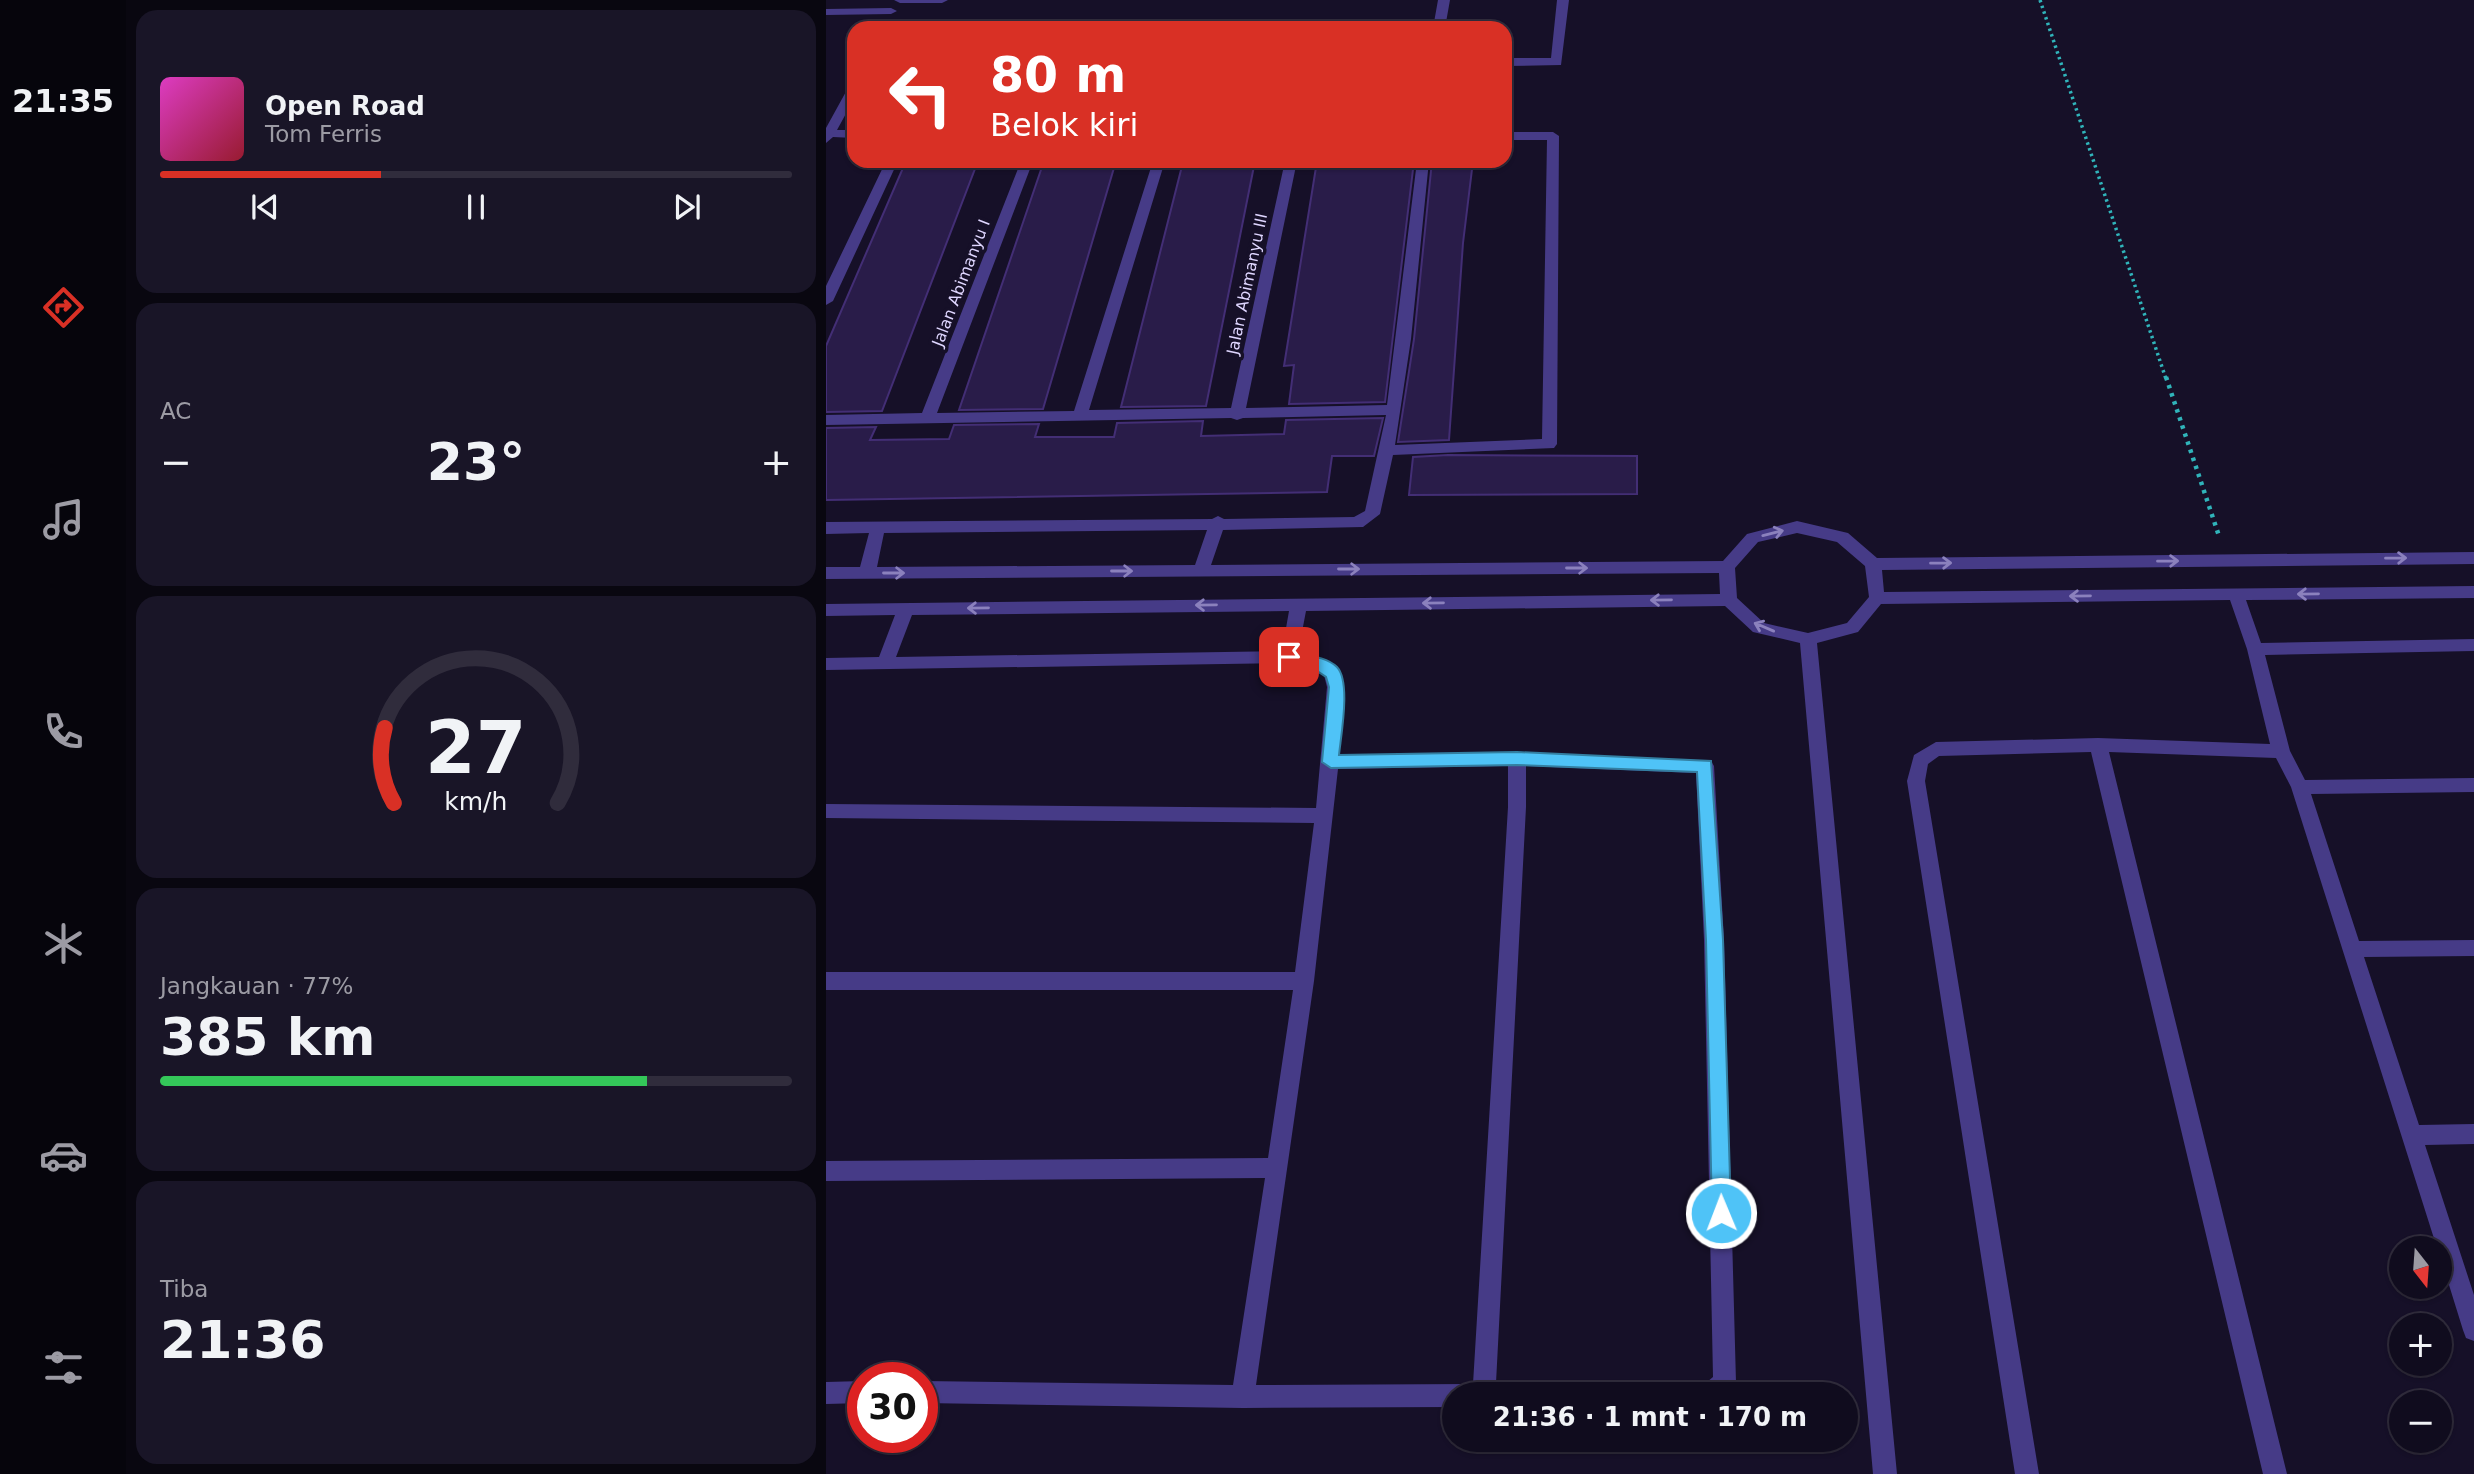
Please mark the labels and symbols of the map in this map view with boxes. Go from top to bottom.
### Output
street label: Jalan Abimanyu III [1223,212,1271,357]
street label: Jalan Abimanyu I [928,217,994,350]
one-way arrow [1761,526,1784,539]
one-way arrow [2384,552,2407,565]
one-way arrow [2157,554,2180,568]
one-way arrow [1929,556,1952,570]
one-way arrow [1565,561,1588,575]
one-way arrow [1337,563,1360,576]
one-way arrow [1110,564,1133,578]
one-way arrow [882,566,905,580]
one-way arrow [2297,587,2320,600]
one-way arrow [2069,589,2092,603]
one-way arrow [1649,594,1672,607]
one-way arrow [1422,596,1445,610]
one-way arrow [1194,598,1217,612]
one-way arrow [967,601,990,615]
one-way arrow [1754,620,1775,633]
pin [1259,627,1319,687]
position arrow [1684,1176,1758,1250]
north arrow [2389,1236,2452,1298]
speed limit sign: 30 [847,1362,938,1453]

